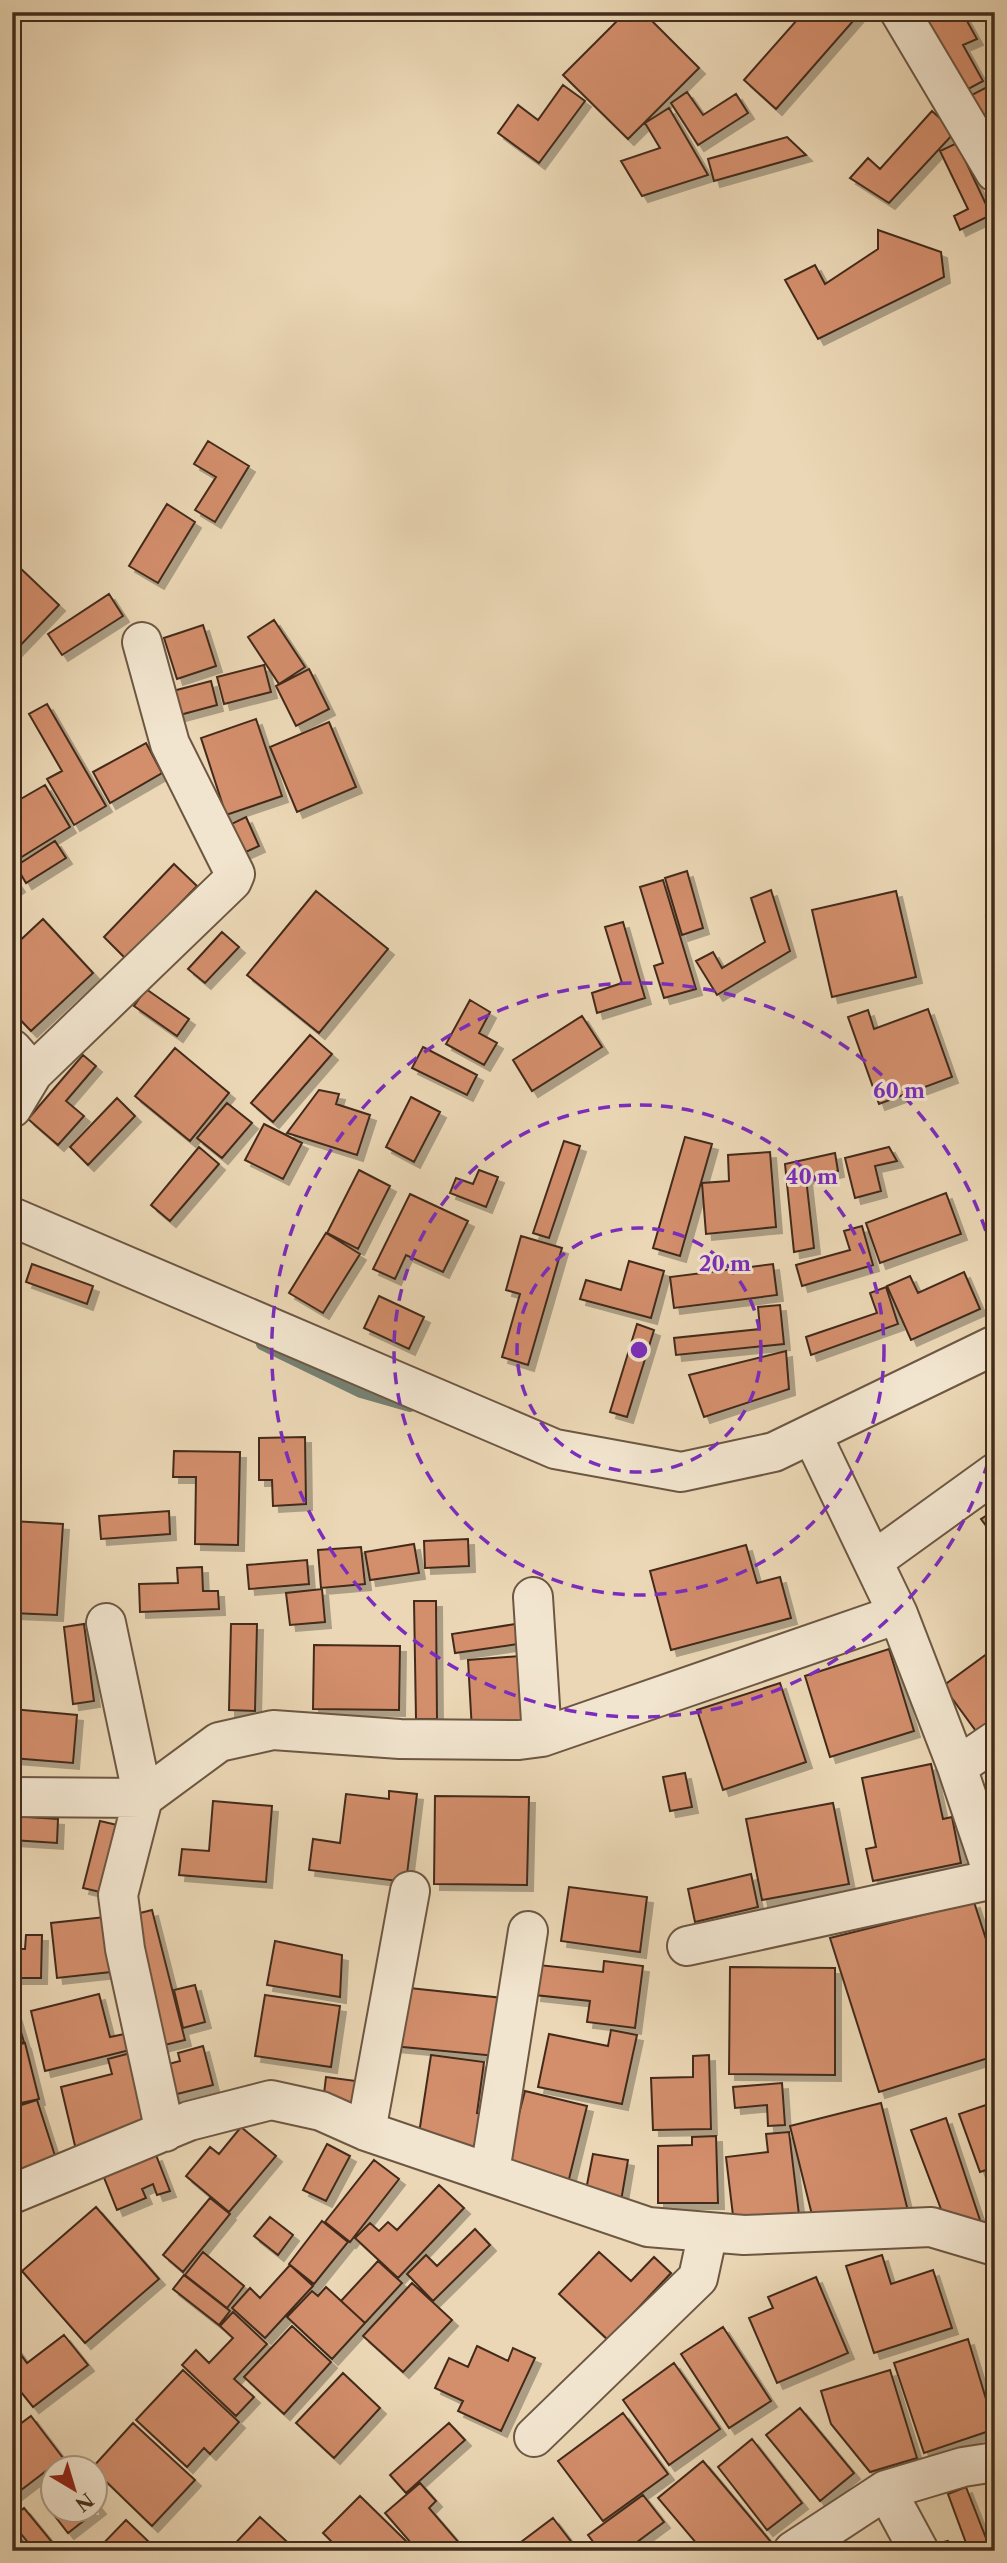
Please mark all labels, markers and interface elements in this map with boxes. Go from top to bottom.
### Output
text: 60 m [873,1078,925,1103]
text: 40 m [786,1164,838,1189]
text: 20 m [699,1251,751,1276]
centre of rings [627,1338,651,1362]
north arrow [38,2454,108,2524]
text: N [71,2488,98,2516]

